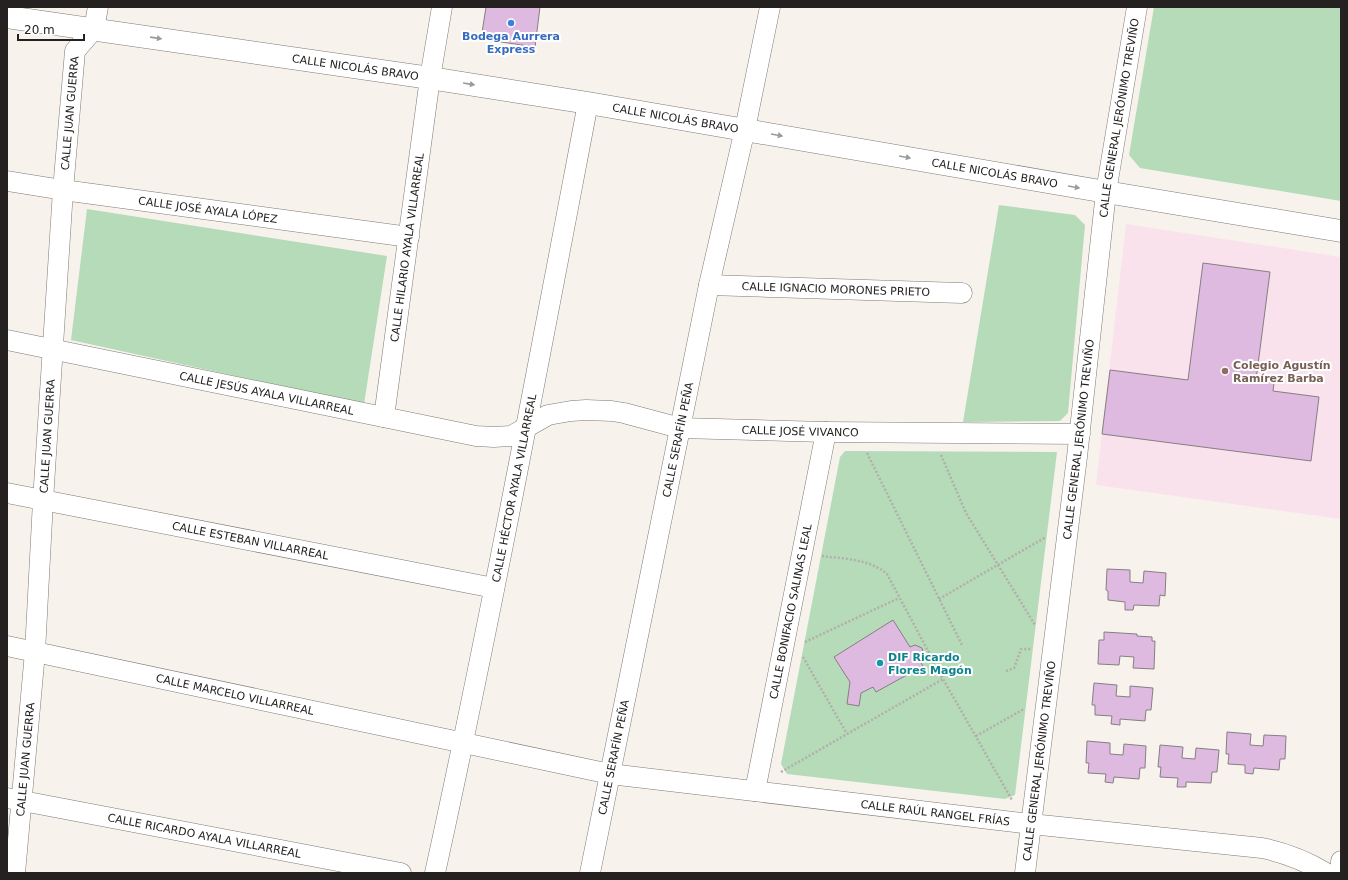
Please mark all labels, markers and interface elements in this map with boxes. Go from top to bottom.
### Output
scale bar [18,16,84,42]
street label: CALLE GENERAL JERÓNIMO TREVIÑO [1097,17,1142,218]
marker: Bodega Aurrera Express [506,18,516,28]
text: 20 m [24,23,55,37]
place label: Bodega Aurrera Express [462,30,560,56]
one-way arrow [150,35,163,41]
street label: CALLE NICOLÁS BRAVO [291,52,420,83]
street label: CALLE JUAN GUERRA [58,55,81,171]
one-way arrow [463,81,475,87]
street label: CALLE NICOLÁS BRAVO [611,101,740,135]
one-way arrow [771,132,783,138]
street label: CALLE HILARIO AYALA VILLARREAL [388,151,426,343]
one-way arrow [899,154,911,160]
street label: CALLE NICOLÁS BRAVO [931,156,1059,190]
one-way arrow [1068,184,1080,190]
street label: CALLE JOSÉ AYALA LÓPEZ [138,194,279,226]
street label: CALLE IGNACIO MORONES PRIETO [742,280,931,298]
street label: CALLE GENERAL JERÓNIMO TREVIÑO [1060,338,1096,540]
place label: Colegio Agustín Ramírez Barba [1233,359,1331,385]
marker: Colegio Agustín Ramírez Barba [1220,366,1230,376]
street label: CALLE JESÚS AYALA VILLARREAL [178,369,356,418]
street label: CALLE JUAN GUERRA [37,378,57,494]
street label: CALLE SERAFÍN PEÑA [660,381,696,499]
street label: CALLE HÉCTOR AYALA VILLARREAL [489,392,539,583]
street label: CALLE JOSÉ VIVANCO [741,423,859,439]
street label: CALLE ESTEBAN VILLARREAL [171,519,331,562]
street label: CALLE BONIFACIO SALINAS LEAL [767,522,814,700]
place label: DIF Ricardo Flores Magón [888,651,972,677]
marker: DIF Ricardo Flores Magón [875,658,885,668]
street label: CALLE GENERAL JERÓNIMO TREVIÑO [1020,660,1058,862]
street label: CALLE MARCELO VILLARREAL [155,671,316,718]
street label: CALLE SERAFÍN PEÑA [595,698,632,816]
street label: CALLE JUAN GUERRA [14,701,37,817]
street label: CALLE RAÚL RANGEL FRÍAS [860,797,1011,828]
street label: CALLE RICARDO AYALA VILLARREAL [107,811,303,861]

